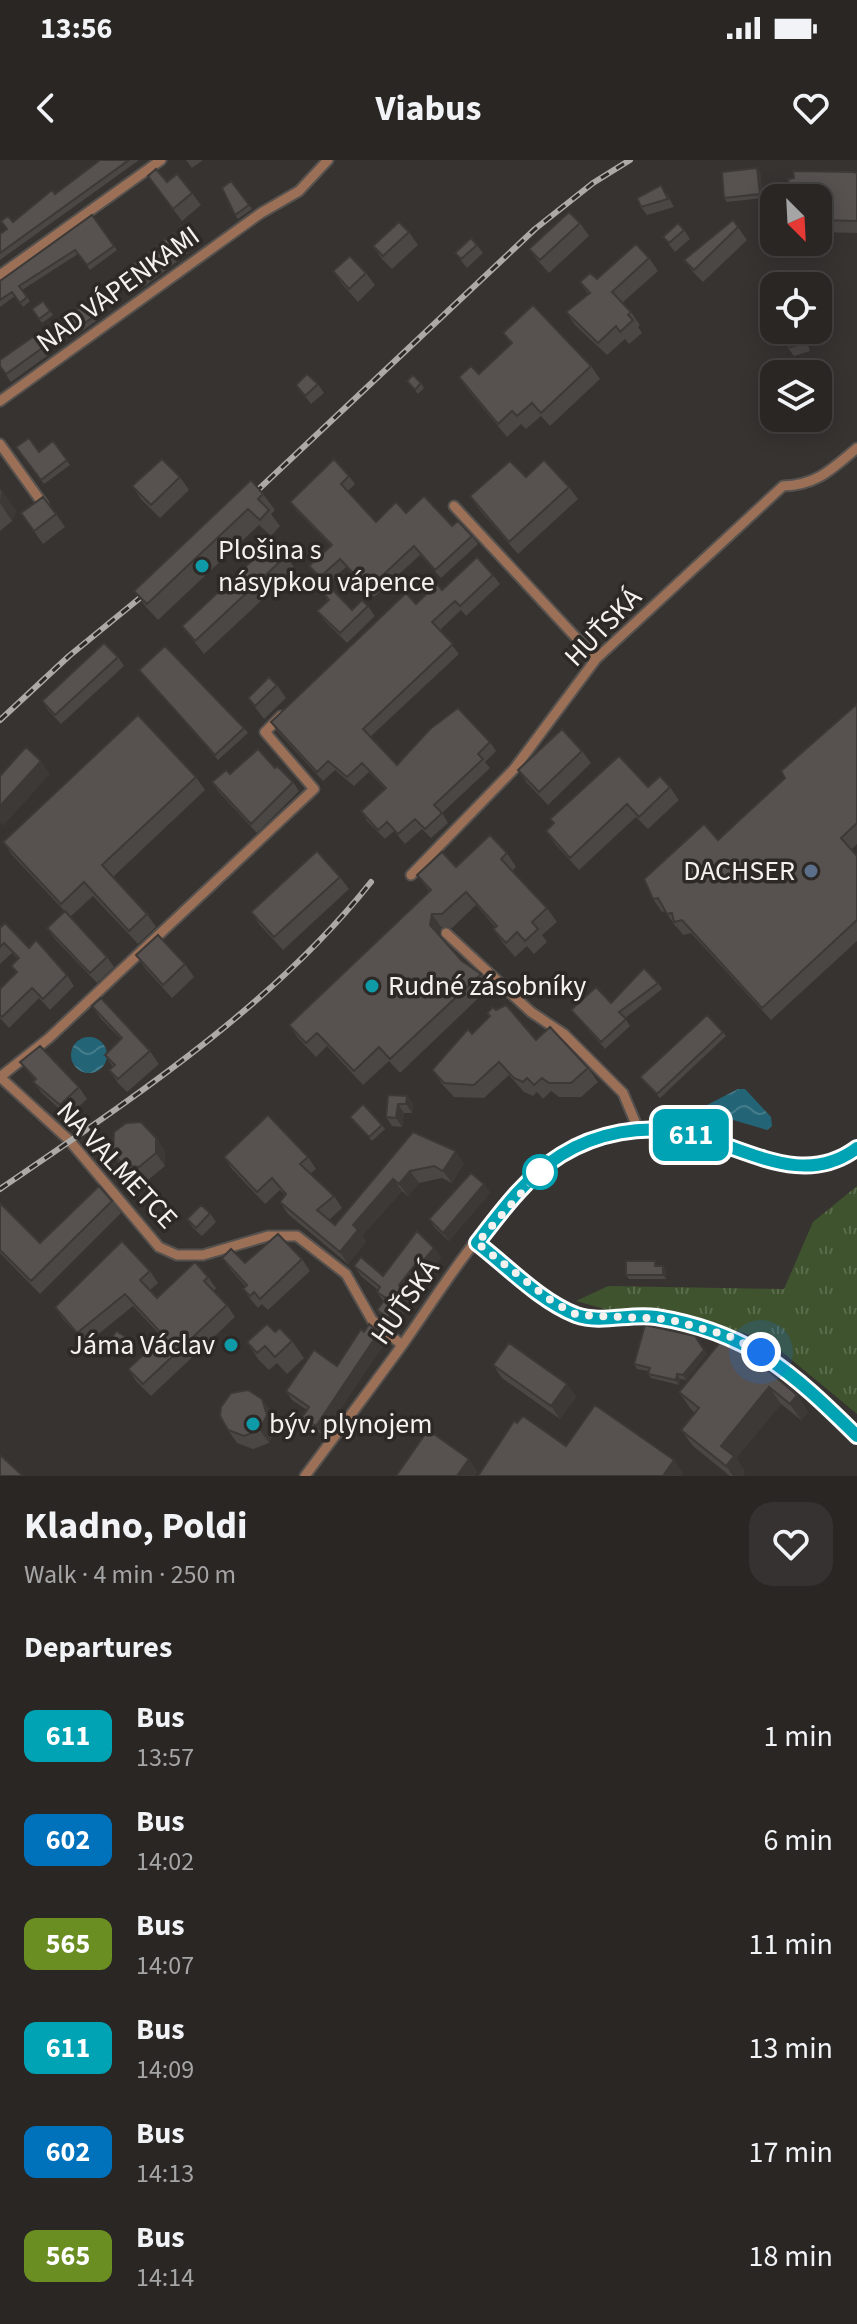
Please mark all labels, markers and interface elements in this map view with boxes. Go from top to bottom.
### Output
text: 13:56 [40,7,112,50]
text: Viabus [376,83,481,134]
icon: back [24,86,68,130]
icon: heart [789,86,833,130]
north arrow [760,184,832,256]
map controls [760,184,832,432]
street label: NAD VÁPENKAMI [28,216,208,362]
button: locate [760,272,832,344]
button: layers [760,360,832,432]
place label: Plošina s násypkou vápence [218,530,435,602]
marker: Plošina s násypkou vápence [193,557,211,575]
street label: HUŤSKÁ [555,578,651,676]
place label: DACHSER [683,851,795,891]
marker: DACHSER [802,862,820,880]
place label: Rudné zásobníky [388,966,586,1006]
marker: Rudné zásobníky [363,977,381,995]
street label: NA VALMETCE [47,1092,187,1238]
line badge: 611 [645,1109,737,1161]
text: 611 [669,1115,713,1155]
unlabelled marker [523,1155,557,1189]
street label: HUŤSKÁ [361,1250,449,1353]
place label: Jáma Václav [70,1325,215,1365]
your location [741,1332,781,1372]
marker: Jáma Václav [222,1336,240,1354]
place label: býv. plynojem [269,1404,432,1444]
marker: býv. plynojem [244,1415,262,1433]
text: Kladno, Poldi [24,1499,248,1553]
button: heart [749,1502,833,1586]
text: Walk · 4 min · 250 m [24,1556,236,1593]
text: Departures [24,1626,172,1669]
text: Bus [136,1696,184,1739]
text: 1 min [763,1715,833,1758]
text: 611 [46,1716,90,1756]
text: 13:57 [136,1739,194,1776]
text: Bus [136,1800,184,1843]
text: 6 min [763,1819,833,1862]
text: 602 [46,1820,90,1860]
text: 14:02 [136,1843,194,1880]
text: Bus [136,1904,184,1947]
text: 11 min [749,1923,833,1966]
text: 565 [46,1924,90,1964]
text: 14:07 [136,1947,194,1984]
text: Bus [136,2008,184,2051]
text: 13 min [749,2027,833,2070]
text: 611 [46,2028,90,2068]
text: 14:09 [136,2051,194,2088]
text: Bus [136,2112,184,2155]
text: 17 min [749,2131,833,2174]
text: 602 [46,2132,90,2172]
text: 14:13 [136,2155,194,2192]
text: Bus [136,2216,184,2259]
text: 18 min [749,2235,833,2278]
text: 565 [46,2236,90,2276]
text: 14:14 [136,2259,194,2296]

